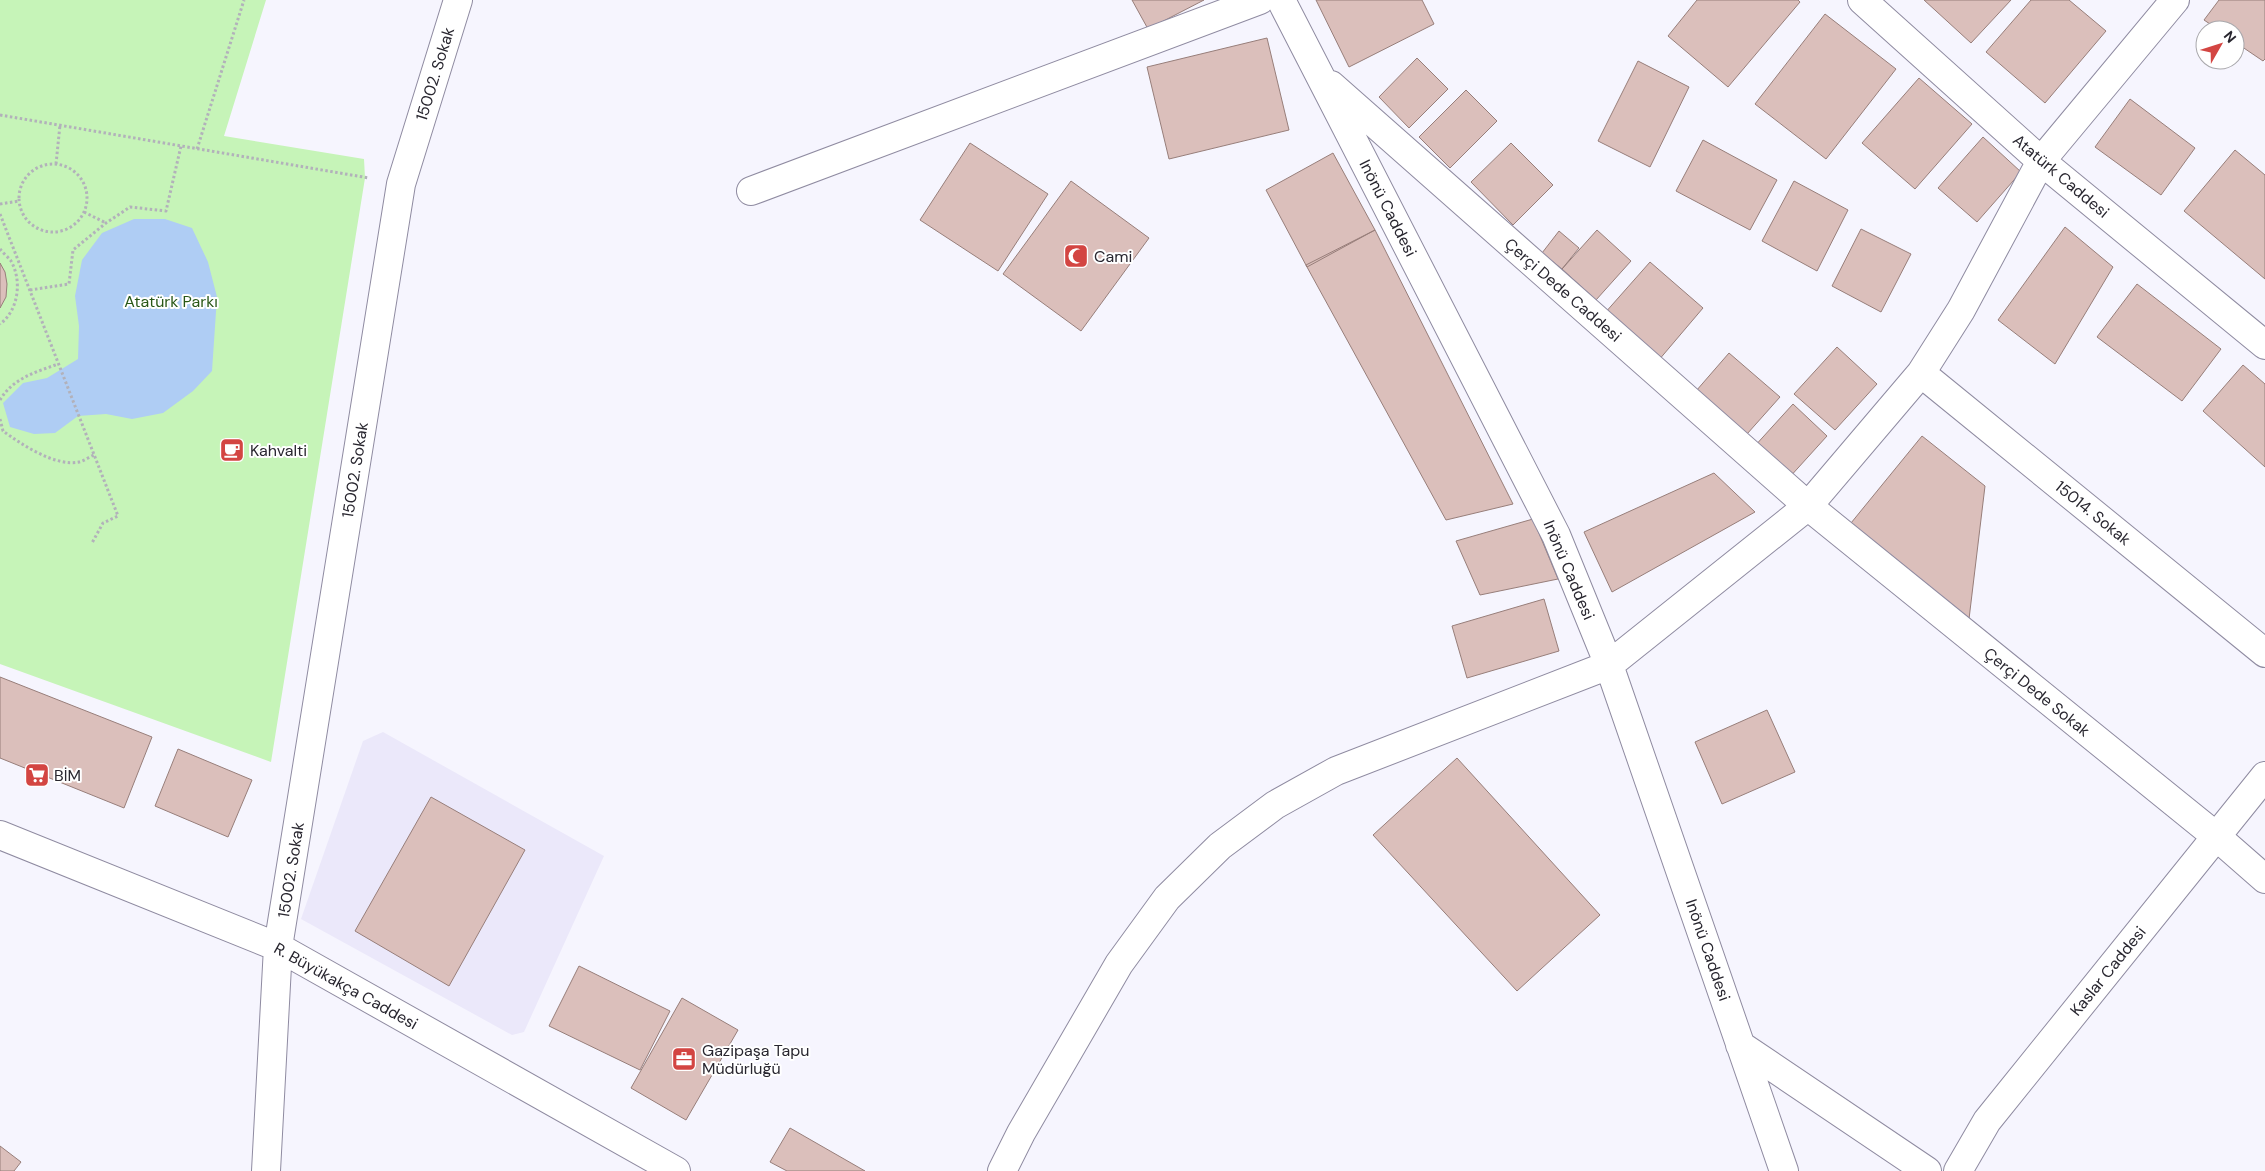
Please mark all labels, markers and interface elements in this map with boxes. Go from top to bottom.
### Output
north arrow [2195,20,2245,70]
street label: 15002. Sokak [411,25,459,123]
text: N [2220,27,2240,46]
street label: Atatürk Caddesi [2008,130,2114,222]
street label: Inönü Caddesi [1355,156,1421,260]
street label: Çerçi Dede Caddesi [1500,233,1626,347]
mosque icon: Cami [1063,243,1089,269]
place label: Cami [1094,246,1132,267]
park label: Atatürk Parkı [124,291,218,312]
street label: 15002. Sokak [337,421,373,519]
cafe icon: Kahvalti [219,437,245,463]
place label: Kahvalti [250,440,307,461]
street label: 15014. Sokak [2051,476,2135,550]
street label: Inönü Caddesi [1539,517,1599,623]
street label: Çerçi Dede Sokak [1980,643,2094,741]
supermarket icon: BİM [24,762,50,788]
place label: BİM [54,765,81,786]
street label: 15002. Sokak [273,821,309,919]
street label: Inönü Caddesi [1681,896,1735,1004]
street label: Kaslar Caddesi [2065,922,2151,1020]
street label: R. Büyükakça Caddesi [270,938,422,1034]
place label: Gazipaşa Tapu Müdürluğü [702,1040,809,1079]
office icon: Gazipaşa Tapu Müdürluğü [671,1046,697,1072]

